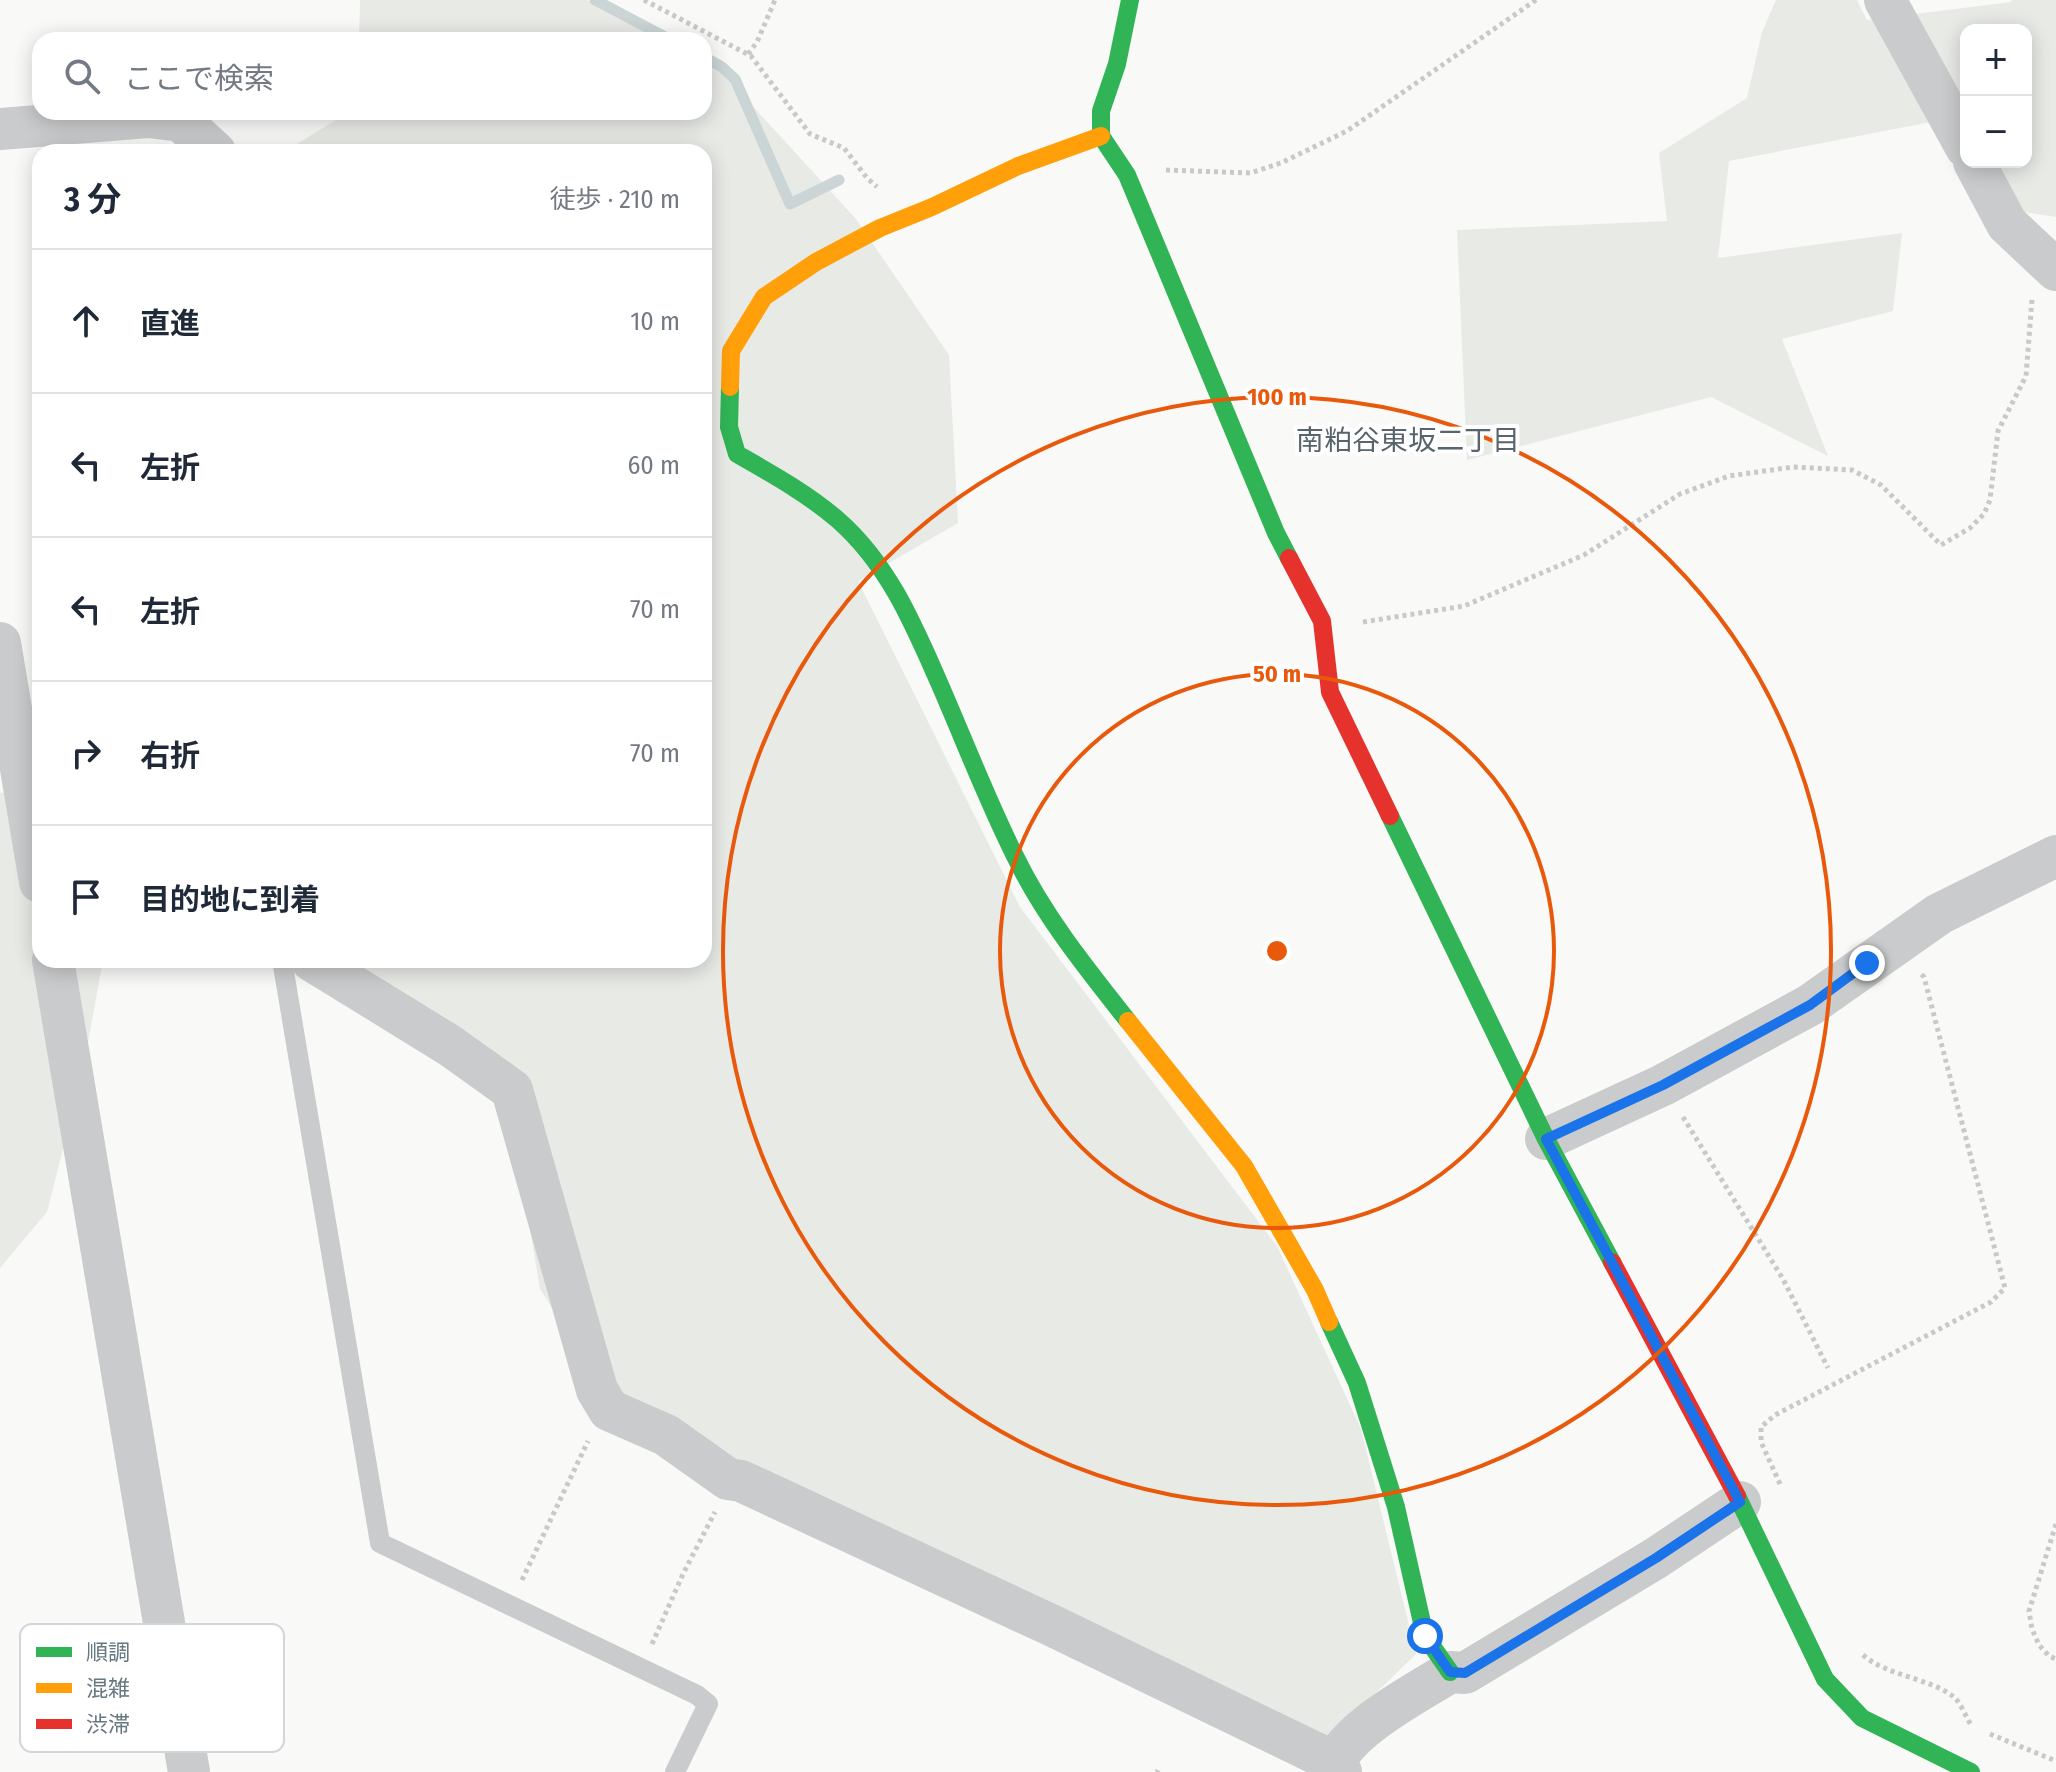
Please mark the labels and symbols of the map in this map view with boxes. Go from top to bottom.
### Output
text: 100 m [1247,383,1307,411]
district label: 南粕谷東坂二丁目 [1296,424,1520,457]
text: 50 m [1253,660,1301,688]
centre of rings [1263,937,1291,965]
route end [1849,945,1885,981]
route start [1407,1618,1443,1654]
legend [20,1624,284,1752]
text: 順調 [86,1639,130,1666]
text: 混雑 [86,1675,130,1702]
text: 渋滞 [86,1711,130,1738]

